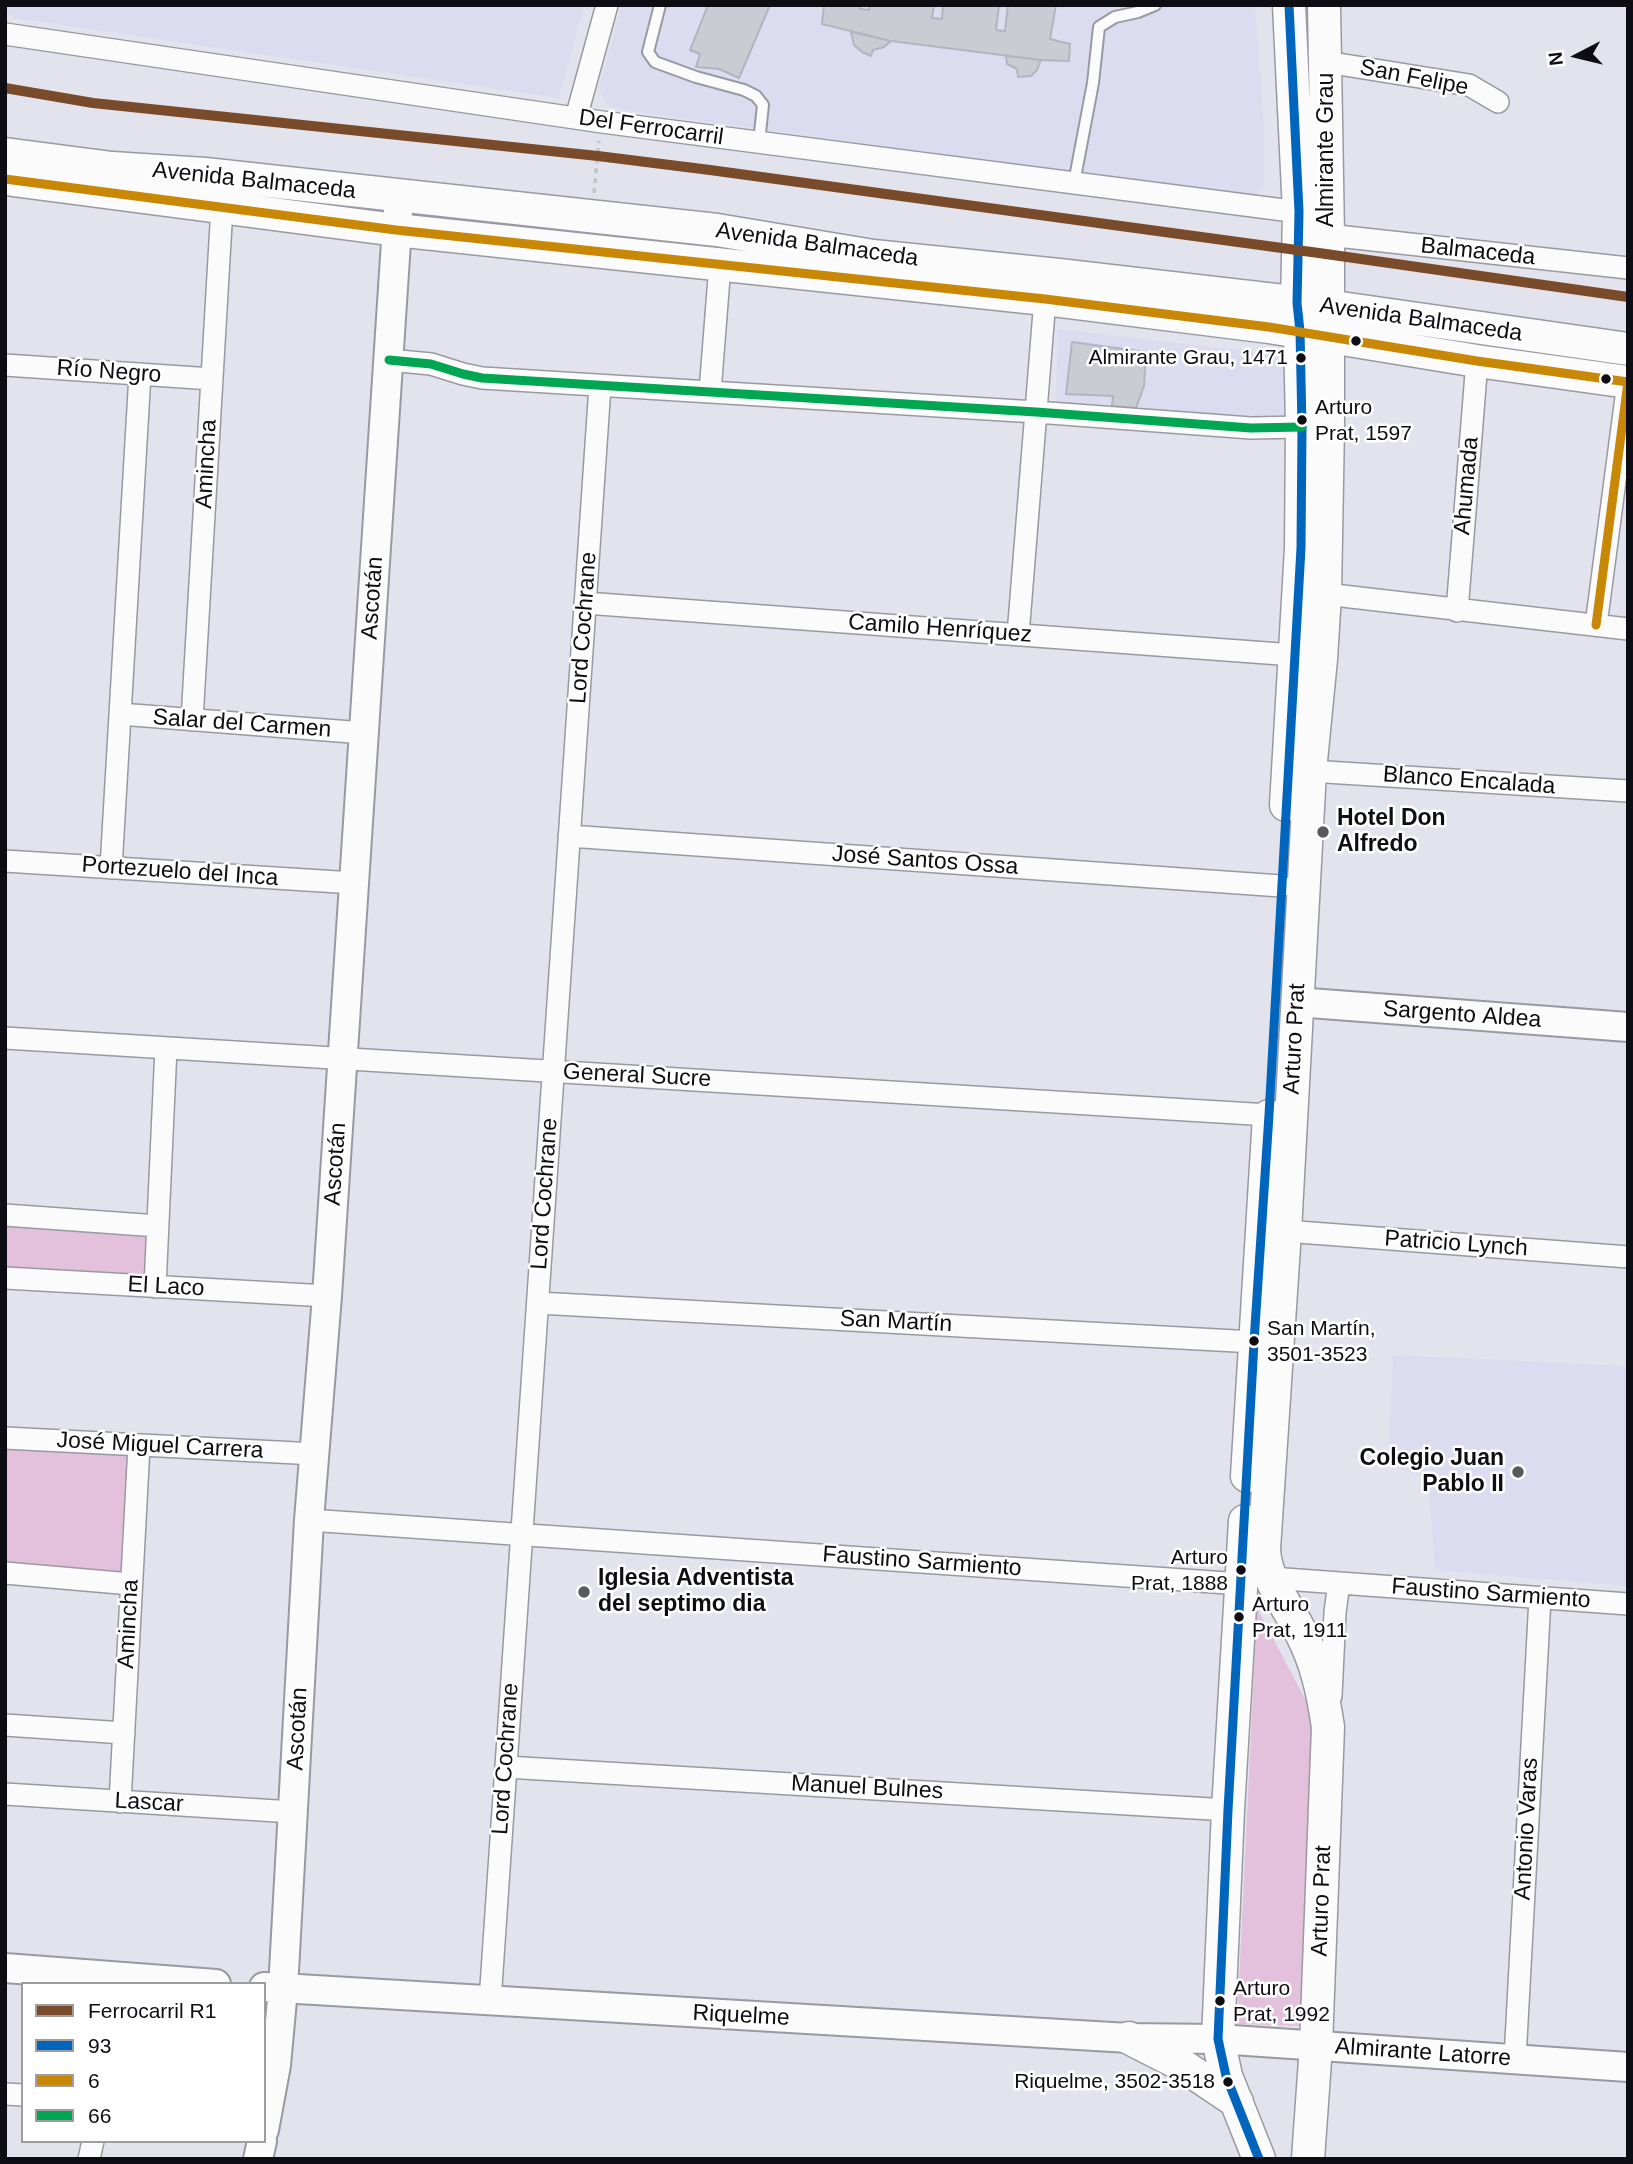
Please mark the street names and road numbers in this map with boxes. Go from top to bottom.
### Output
street label: San Felipe [1357,54,1471,102]
street label: Almirante Grau [1313,73,1341,227]
street label: Del Ferrocarril [577,104,725,152]
street label: Avenida Balmaceda [151,157,357,205]
street label: Avenida Balmaceda [714,217,920,273]
street label: Balmaceda [1419,232,1537,272]
street label: Avenida Balmaceda [1318,292,1524,348]
street label: Río Negro [56,355,162,389]
street label: Amincha [191,419,223,509]
street label: Ahumada [1449,436,1485,536]
street label: Lord Cochrane [565,551,603,705]
street label: Ascotán [356,556,390,640]
street label: Camilo Henríquez [847,609,1033,649]
street label: Salar del Carmen [152,704,332,744]
street label: Blanco Encalada [1382,761,1556,801]
street label: José Santos Ossa [831,841,1019,881]
street label: Portezuelo del Inca [81,851,279,893]
street label: Arturo Prat [1278,983,1312,1095]
street label: Sargento Aldea [1382,996,1542,1034]
street label: General Sucre [562,1058,712,1094]
street label: Lord Cochrane [526,1117,564,1271]
street label: Ascotán [319,1122,353,1206]
street label: Patricio Lynch [1383,1225,1529,1263]
street label: El Laco [127,1271,205,1303]
street label: San Martín [839,1305,953,1339]
street label: José Miguel Carrera [56,1427,264,1465]
street label: Faustino Sarmiento [822,1541,1022,1583]
street label: Faustino Sarmiento [1391,1573,1591,1615]
street label: Amincha [113,1579,145,1669]
street label: Lord Cochrane [487,1682,525,1836]
street label: Ascotán [282,1687,314,1771]
street label: Antonio Varas [1509,1757,1545,1901]
street label: Manuel Bulnes [790,1770,944,1806]
street label: Lascar [114,1787,184,1819]
street label: Arturo Prat [1306,1845,1338,1957]
street label: Riquelme [692,2000,790,2032]
street label: Almirante Latorre [1334,2033,1512,2073]

